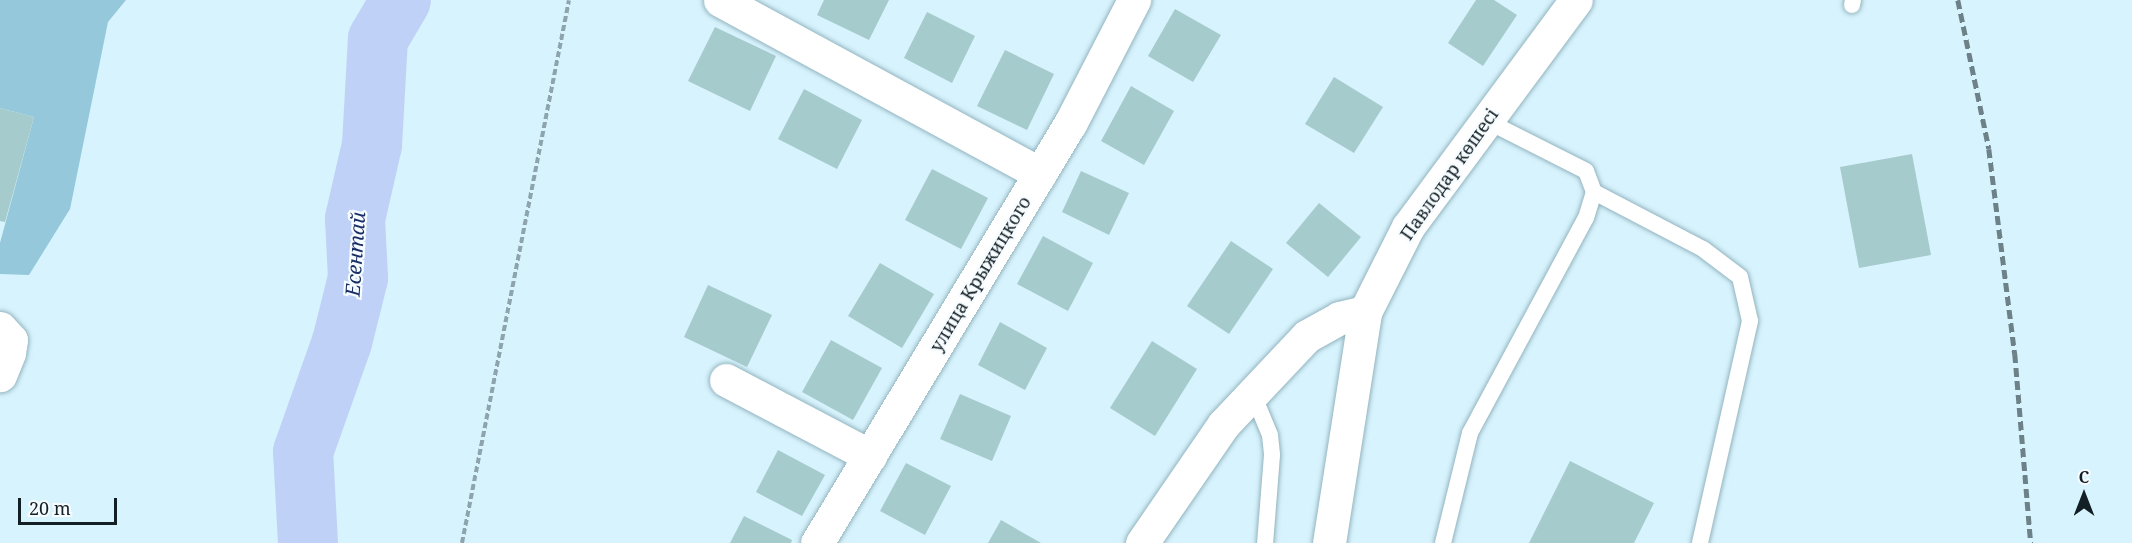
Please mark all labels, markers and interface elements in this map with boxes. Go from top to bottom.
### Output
street label: Павлодар көшесі [1395,104,1503,244]
street label: улица Крыжицкого [925,192,1035,356]
water label: Есентай [340,211,370,297]
north arrow [2054,465,2114,525]
text: С [2079,466,2089,488]
scale bar [21,486,120,524]
text: 20 m [29,496,71,520]

